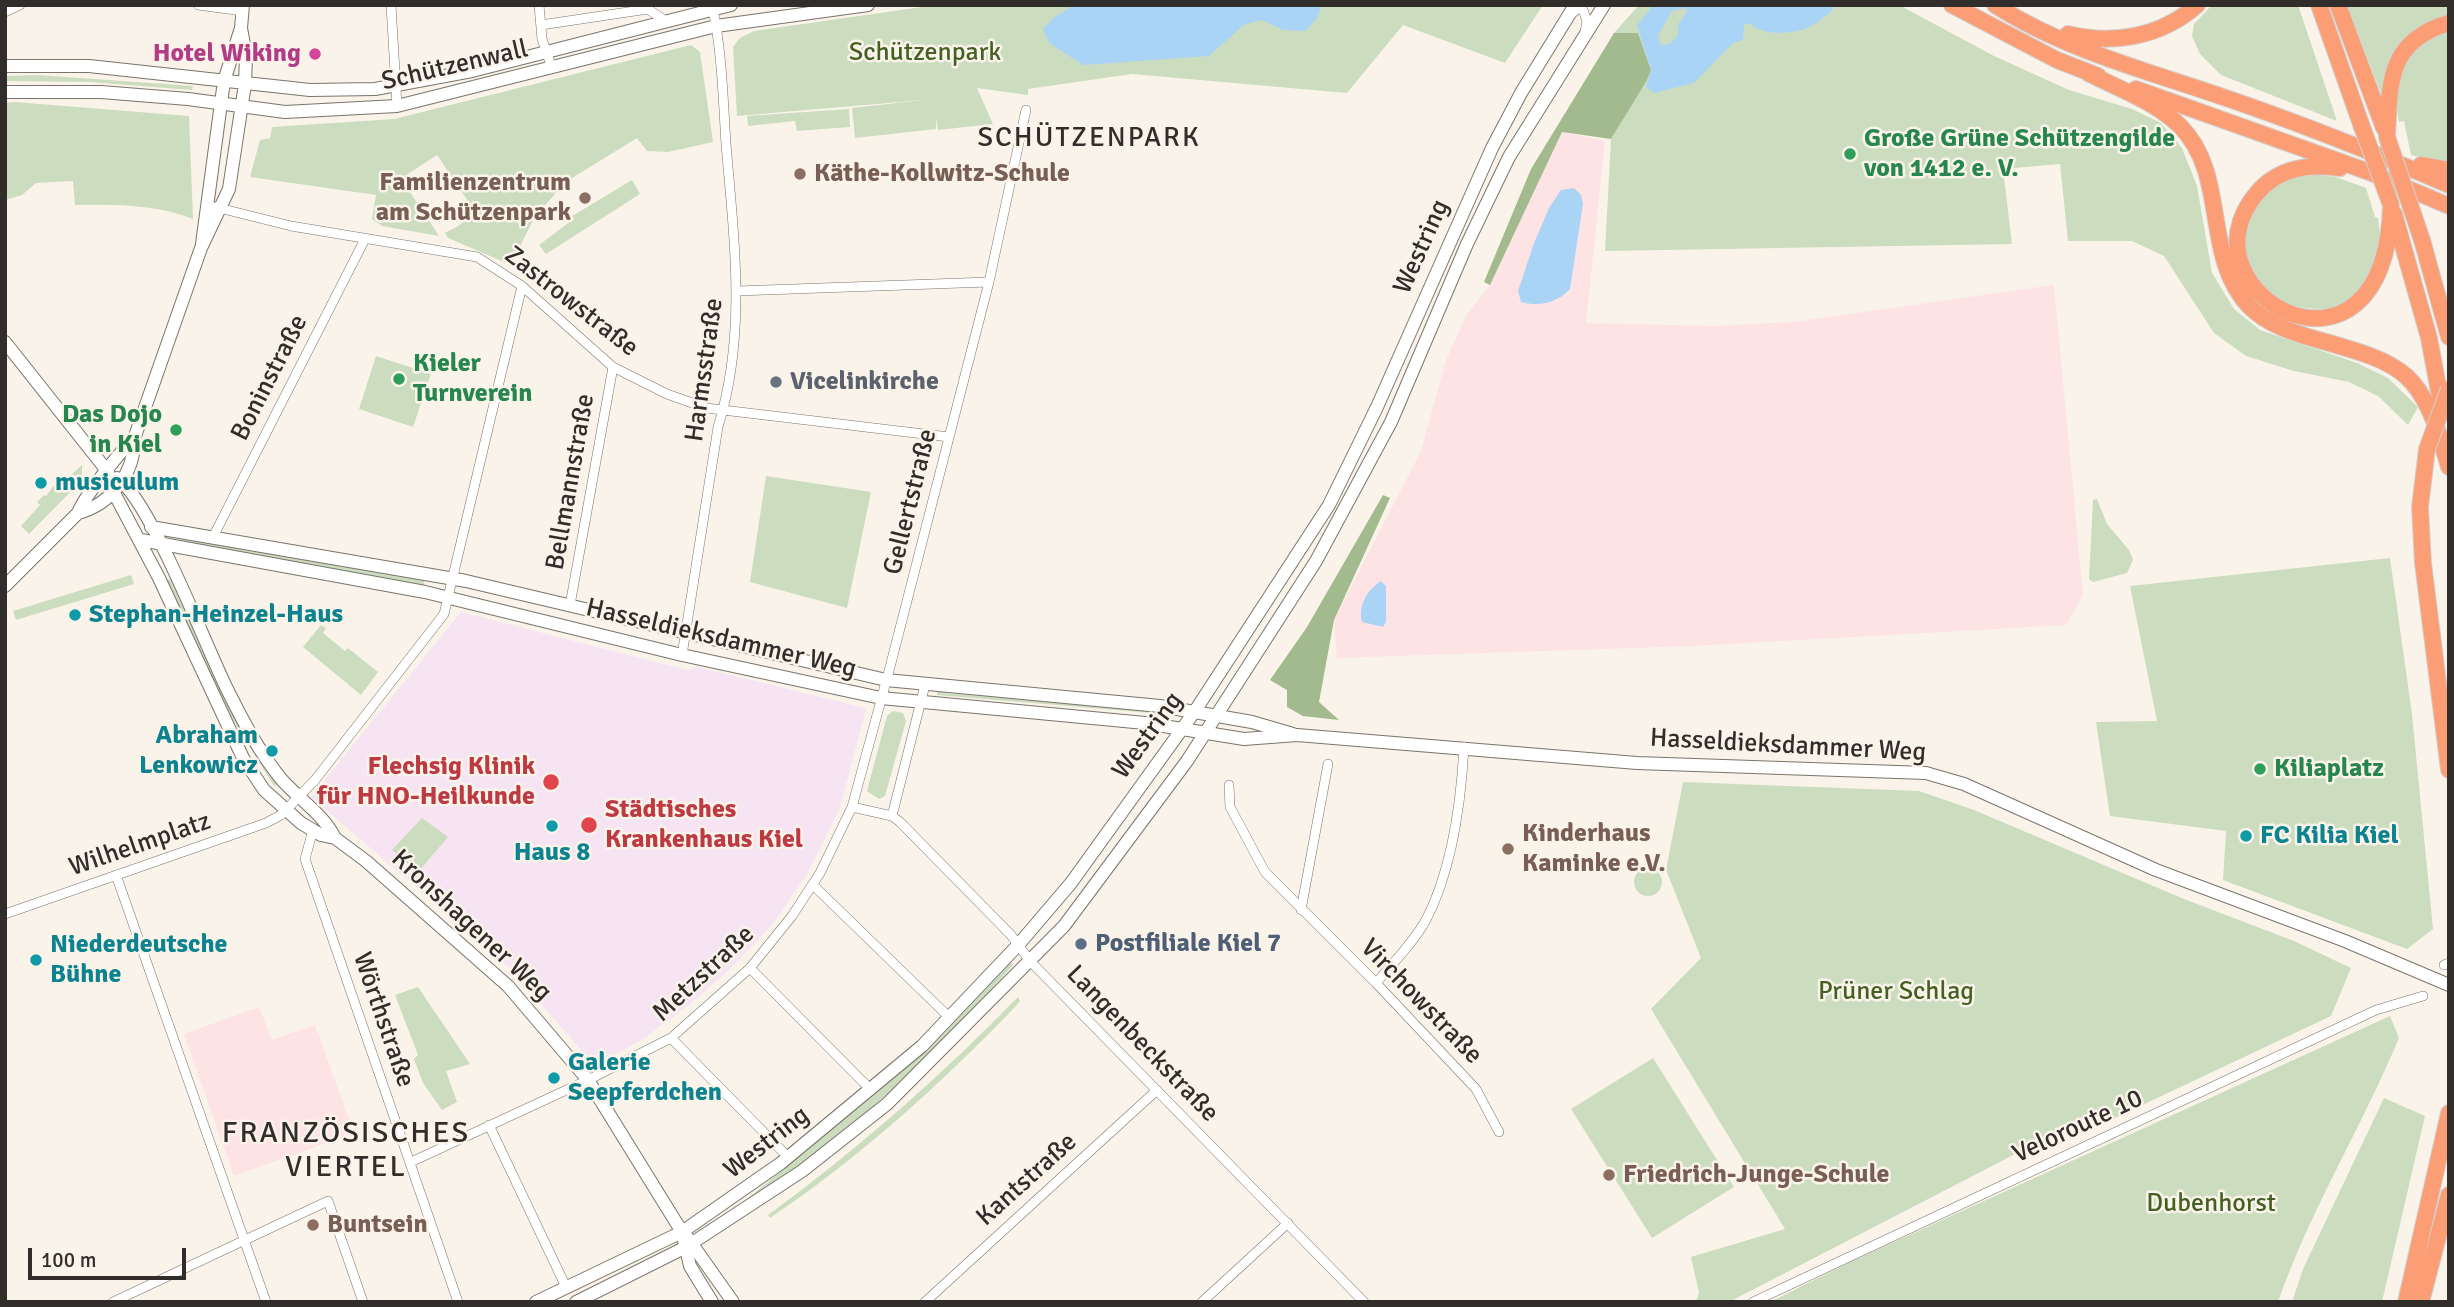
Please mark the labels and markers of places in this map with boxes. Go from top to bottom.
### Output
place label: Hotel Wiking [153,38,301,70]
marker: Hotel Wiking [307,46,323,62]
place label: Große Grüne Schützengilde von 1412 e. V. [1864,123,2175,184]
marker: Große Grüne Schützengilde von 1412 e. V. [1842,146,1858,162]
place label: Käthe-Kollwitz-Schule [814,158,1070,190]
marker: Käthe-Kollwitz-Schule [792,166,808,182]
place label: Familienzentrum am Schützenpark [376,167,571,228]
marker: Familienzentrum am Schützenpark [577,190,593,206]
place label: Kieler Turnverein [413,348,532,410]
place label: Vicelinkirche [790,366,939,398]
marker: Kieler Turnverein [391,371,407,387]
marker: Vicelinkirche [768,374,784,390]
place label: Das Dojo in Kiel [62,399,162,460]
marker: Das Dojo in Kiel [168,422,184,438]
place label: musiculum [55,467,179,499]
marker: musiculum [33,475,49,491]
place label: Stephan-Heinzel-Haus [89,599,343,631]
marker: Stephan-Heinzel-Haus [67,607,83,623]
place label: Abraham Lenkowicz [139,720,258,782]
marker: Abraham Lenkowicz [264,743,280,759]
place label: Flechsig Klinik für HNO-Heilkunde [317,751,535,812]
place label: Kiliaplatz [2274,753,2384,785]
marker: Kiliaplatz [2252,761,2268,777]
marker: Flechsig Klinik für HNO-Heilkunde [541,772,561,792]
place label: Städtisches Krankenhaus Kiel [605,794,803,856]
marker: Städtisches Krankenhaus Kiel [579,815,599,835]
marker: Haus 8 [544,818,560,834]
place label: Kinderhaus Kaminke e.V. [1522,818,1666,880]
place label: FC Kilia Kiel [2260,820,2399,852]
marker: FC Kilia Kiel [2238,828,2254,844]
place label: Haus 8 [514,837,590,869]
marker: Kinderhaus Kaminke e.V. [1500,841,1516,857]
place label: Postfiliale Kiel 7 [1095,928,1281,960]
place label: Niederdeutsche Bühne [50,929,227,990]
marker: Postfiliale Kiel 7 [1073,936,1089,952]
marker: Niederdeutsche Bühne [28,952,44,968]
place label: Galerie Seepferdchen [568,1047,722,1108]
marker: Galerie Seepferdchen [546,1070,562,1086]
place label: Friedrich-Junge-Schule [1623,1159,1889,1191]
marker: Friedrich-Junge-Schule [1601,1167,1617,1183]
place label: Buntsein [327,1209,428,1241]
marker: Buntsein [305,1217,321,1233]

